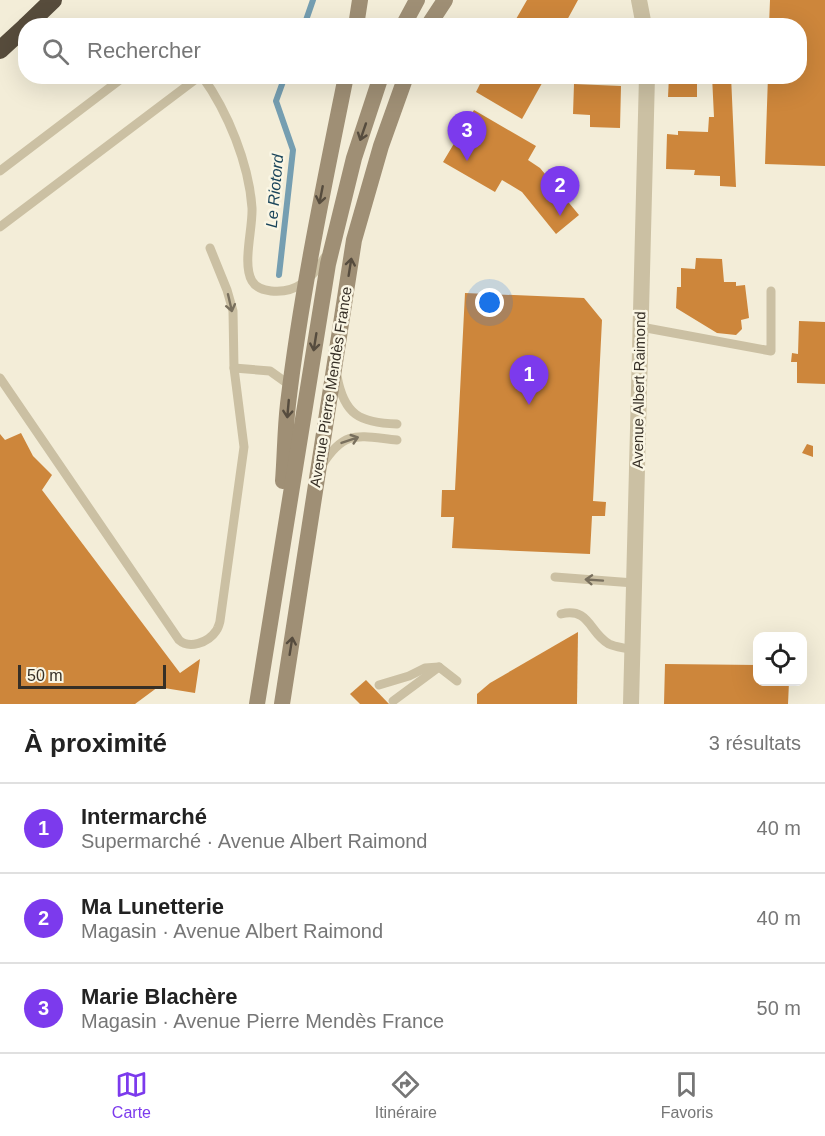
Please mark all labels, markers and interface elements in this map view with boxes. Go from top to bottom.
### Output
search box [18,18,807,84]
icon: search [39,35,72,68]
text: Rechercher [87,38,201,63]
pin: 3 [448,112,486,161]
one-way arrow [356,122,367,141]
water label: Le Riotord [263,152,286,229]
pin: 2 [540,166,580,216]
one-way arrow [315,185,326,205]
one-way arrow [345,257,356,277]
street label: Avenue Pierre Mendès France [306,285,355,489]
your location [475,288,504,317]
one-way arrow [225,293,237,312]
street label: Avenue Albert Raimond [629,311,648,469]
one-way arrow [310,332,321,352]
pin: 1 [510,356,548,405]
one-way arrow [282,398,293,418]
one-way arrow [340,434,359,445]
one-way arrow [585,574,605,585]
map controls [753,632,807,686]
button: locate [753,632,807,686]
one-way arrow [285,637,296,657]
scale bar [18,662,166,690]
text: 50 m [27,667,63,684]
text: À proximité [24,728,167,758]
text: 3 résultats [709,732,801,754]
text: Intermarché [81,804,207,829]
text: 1 [38,817,49,839]
text: 40 m [757,817,801,839]
text: Supermarché · Avenue Albert Raimond [81,830,428,852]
text: Ma Lunetterie [81,894,224,919]
text: 2 [38,907,49,929]
text: 40 m [757,907,801,929]
text: Magasin · Avenue Albert Raimond [81,920,383,942]
text: Marie Blachère [81,984,238,1009]
text: 3 [38,997,49,1019]
text: 50 m [757,997,801,1019]
text: Magasin · Avenue Pierre Mendès France [81,1010,444,1032]
tab: Carte [112,1068,151,1122]
tab: Itinéraire [375,1068,437,1122]
tab: Favoris [661,1068,713,1122]

